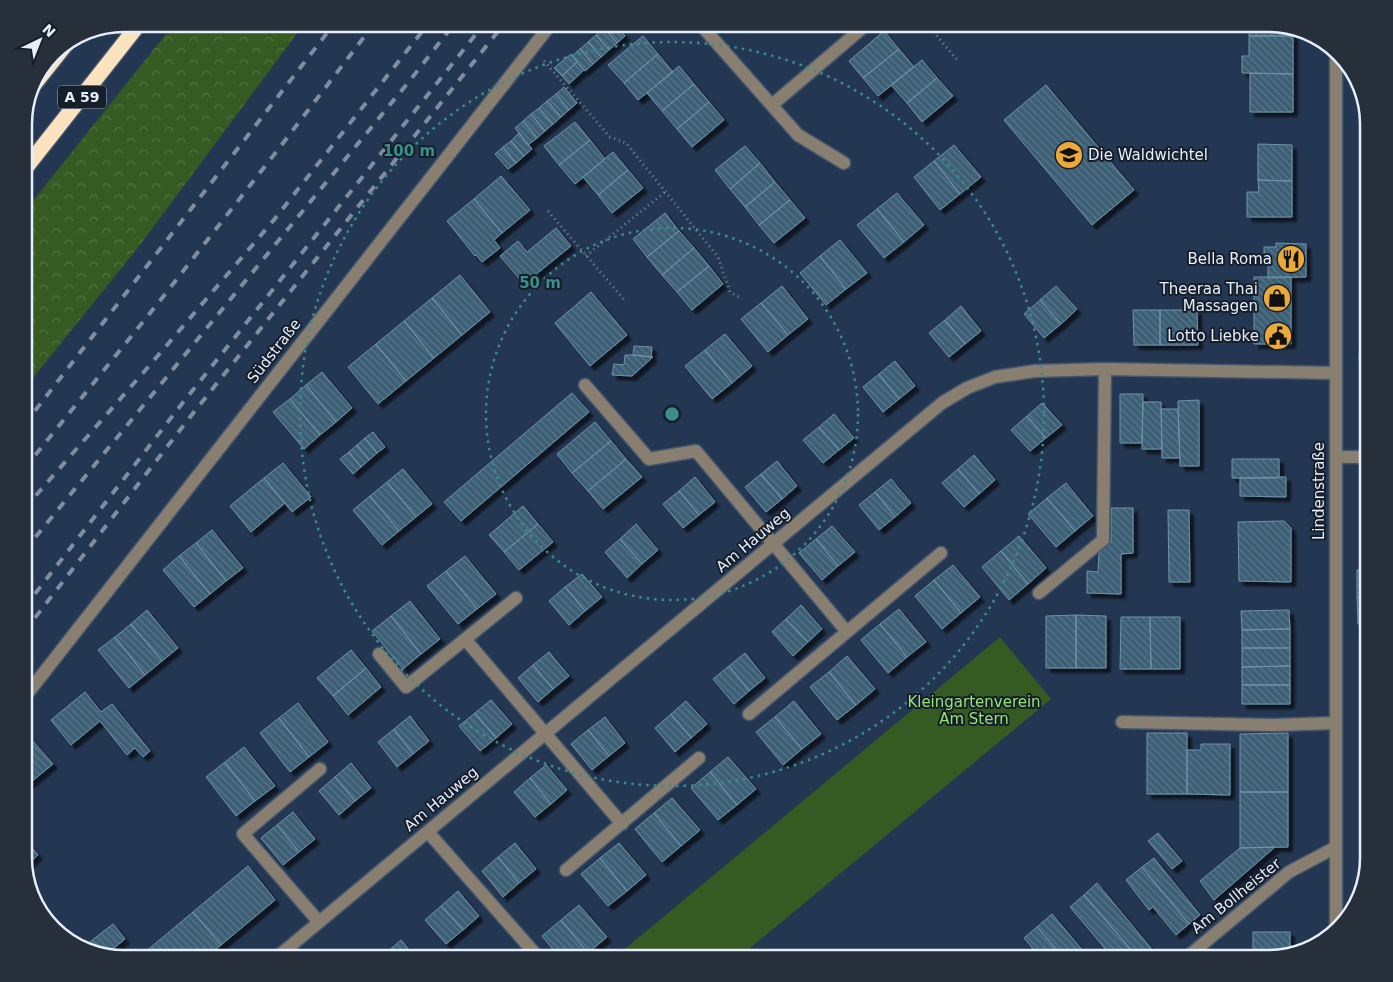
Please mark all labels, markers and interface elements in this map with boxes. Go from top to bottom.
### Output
north arrow [15,15,65,65]
text: N [39,21,59,40]
road number: A 59 [58,85,106,108]
school or university icon: Die Waldwichtel [1054,140,1084,170]
text: 100 m [383,142,435,160]
place label: Die Waldwichtel [1088,146,1208,164]
restaurant icon: Bella Roma [1276,244,1306,274]
place label: Bella Roma [1187,250,1272,268]
text: 50 m [519,274,561,292]
place label: Theeraa Thai Massagen [1159,280,1258,315]
shop icon: Theeraa Thai Massagen [1262,283,1292,313]
street label: Südstraße [243,315,305,387]
public building icon: Lotto Liebke [1263,321,1293,351]
place label: Lotto Liebke [1167,327,1259,345]
centre of rings [663,405,681,423]
street label: Lindenstraße [1310,442,1328,540]
street label: Am Hauweg [712,504,794,576]
park label: Kleingartenverein Am Stern [907,693,1041,728]
street label: Am Hauweg [400,763,482,835]
street label: Am Bollheister [1188,854,1285,937]

